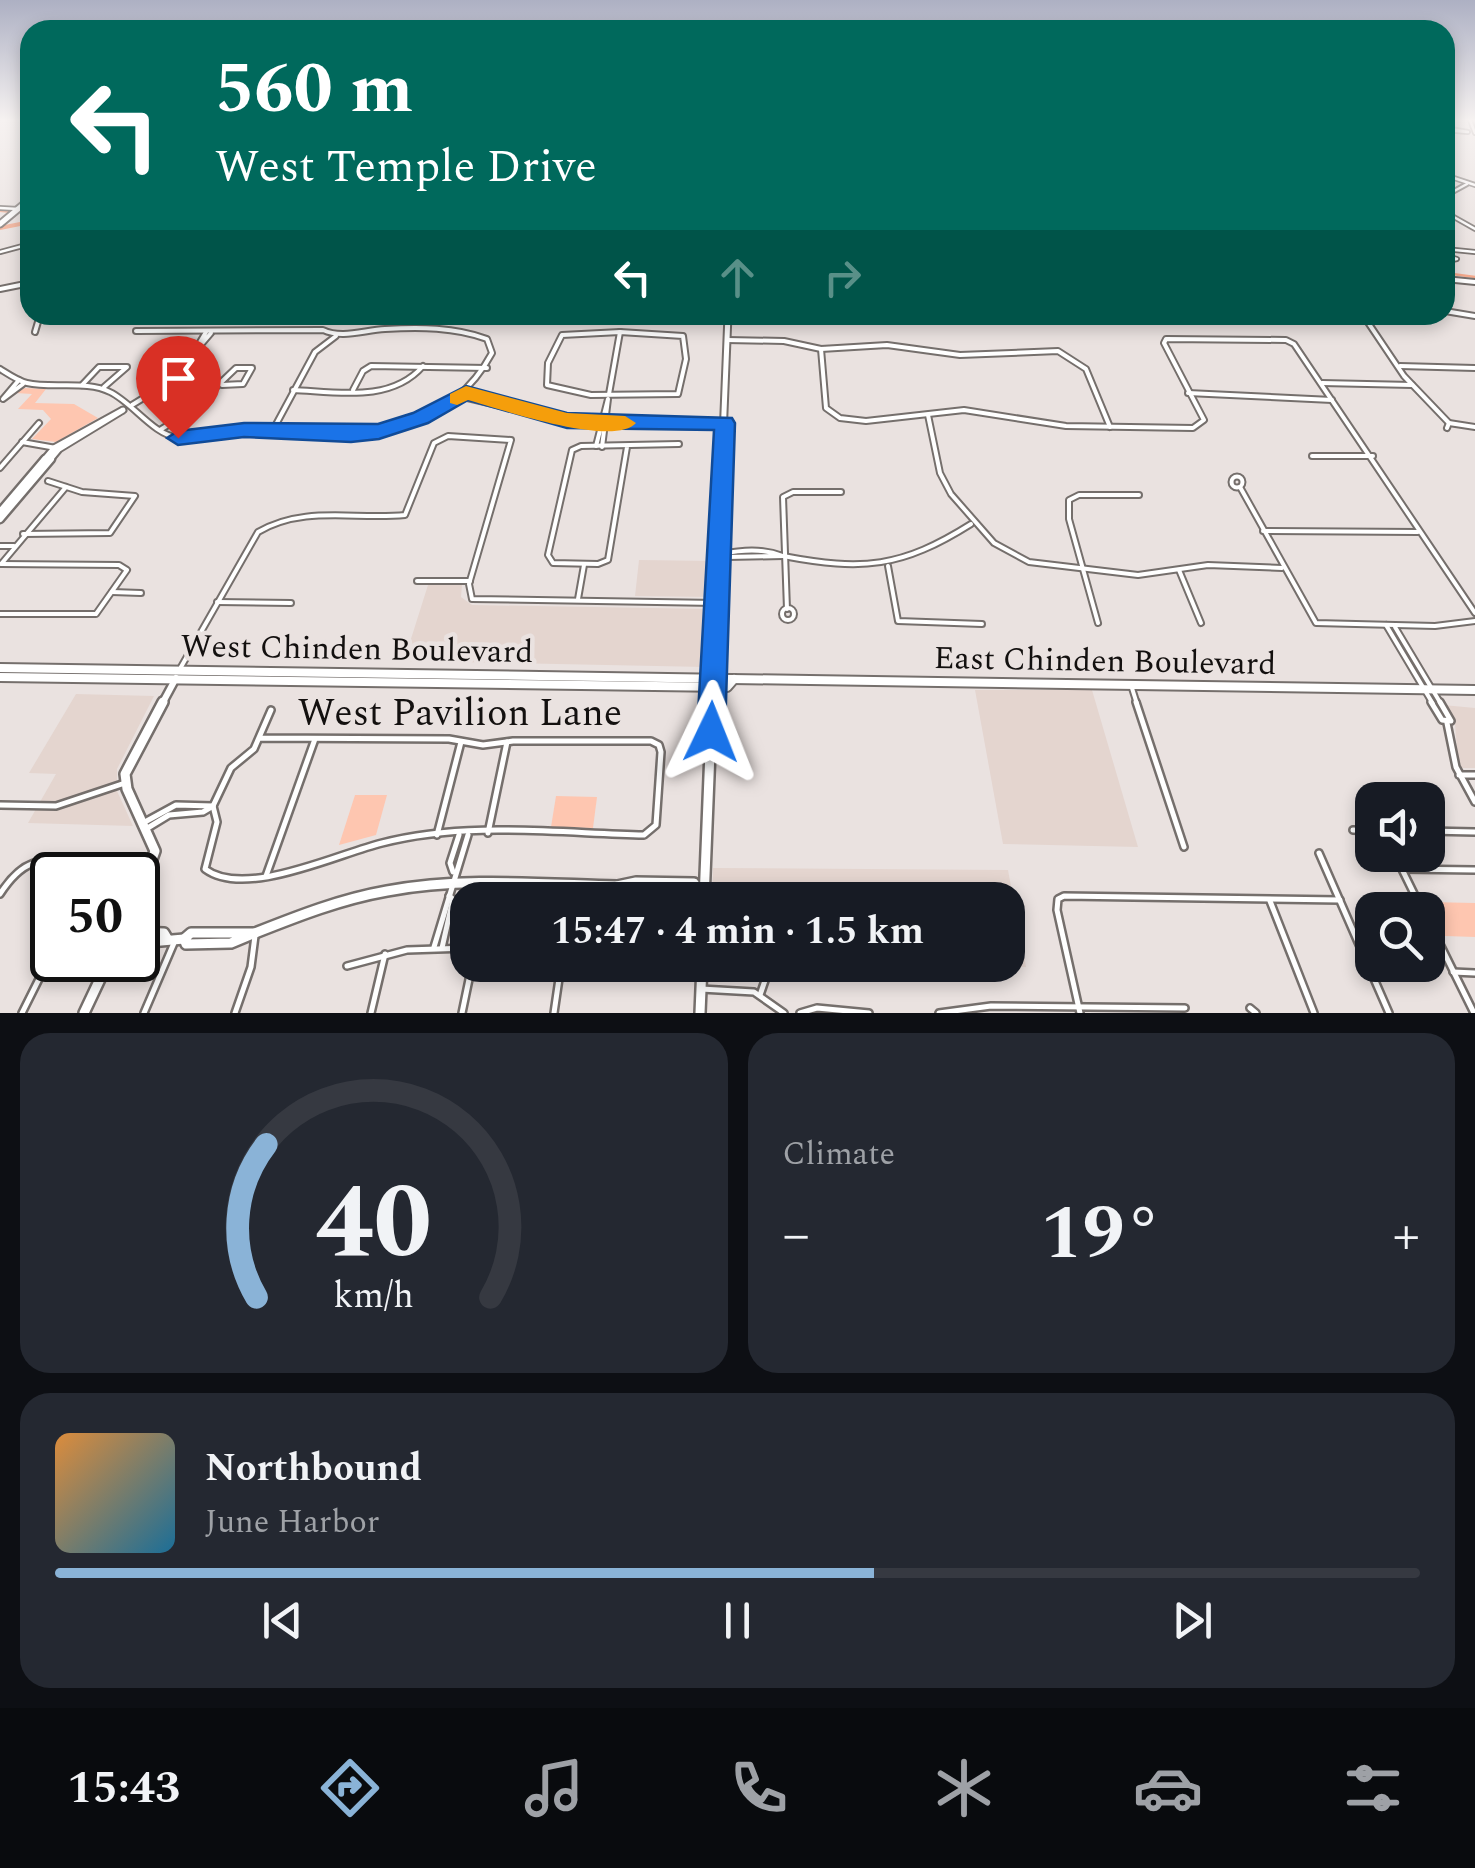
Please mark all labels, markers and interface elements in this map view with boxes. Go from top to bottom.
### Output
text: 560 m [215,37,413,143]
icon: left [50,60,180,190]
text: West Temple Drive [215,133,597,202]
icon: left [605,250,660,305]
icon: ahead [710,250,765,305]
icon: right [815,250,870,305]
pin [136,336,221,439]
icon: arrive [151,351,206,406]
street label: West Chinden Boulevard [180,622,534,677]
street label: East Chinden Boulevard [933,634,1277,689]
position arrow [659,680,763,784]
street label: West Pavilion Lane [298,685,622,743]
map controls [1355,782,1445,982]
button: sound [1355,782,1445,872]
speed limit sign: 50 [30,852,160,982]
button: search [1355,892,1445,982]
text: 15:47 · 4 min · 1.5 km [551,903,924,961]
text: Climate [783,1130,895,1179]
text: 40 [315,1145,432,1303]
text: 19° [1040,1178,1162,1292]
text: − [783,1194,810,1277]
text: + [1392,1194,1420,1277]
text: km/h [334,1269,414,1324]
text: Northbound [205,1440,422,1498]
text: June Harbor [205,1498,380,1547]
icon: previous [255,1593,310,1648]
icon: pause [710,1593,765,1648]
icon: next [1165,1593,1220,1648]
icon: directions [315,1753,385,1823]
icon: music [519,1753,589,1823]
icon: phone [724,1753,794,1823]
icon: climate [929,1753,999,1823]
icon: car [1133,1753,1203,1823]
icon: filters [1338,1753,1408,1823]
text: 15:43 [67,1754,180,1823]

